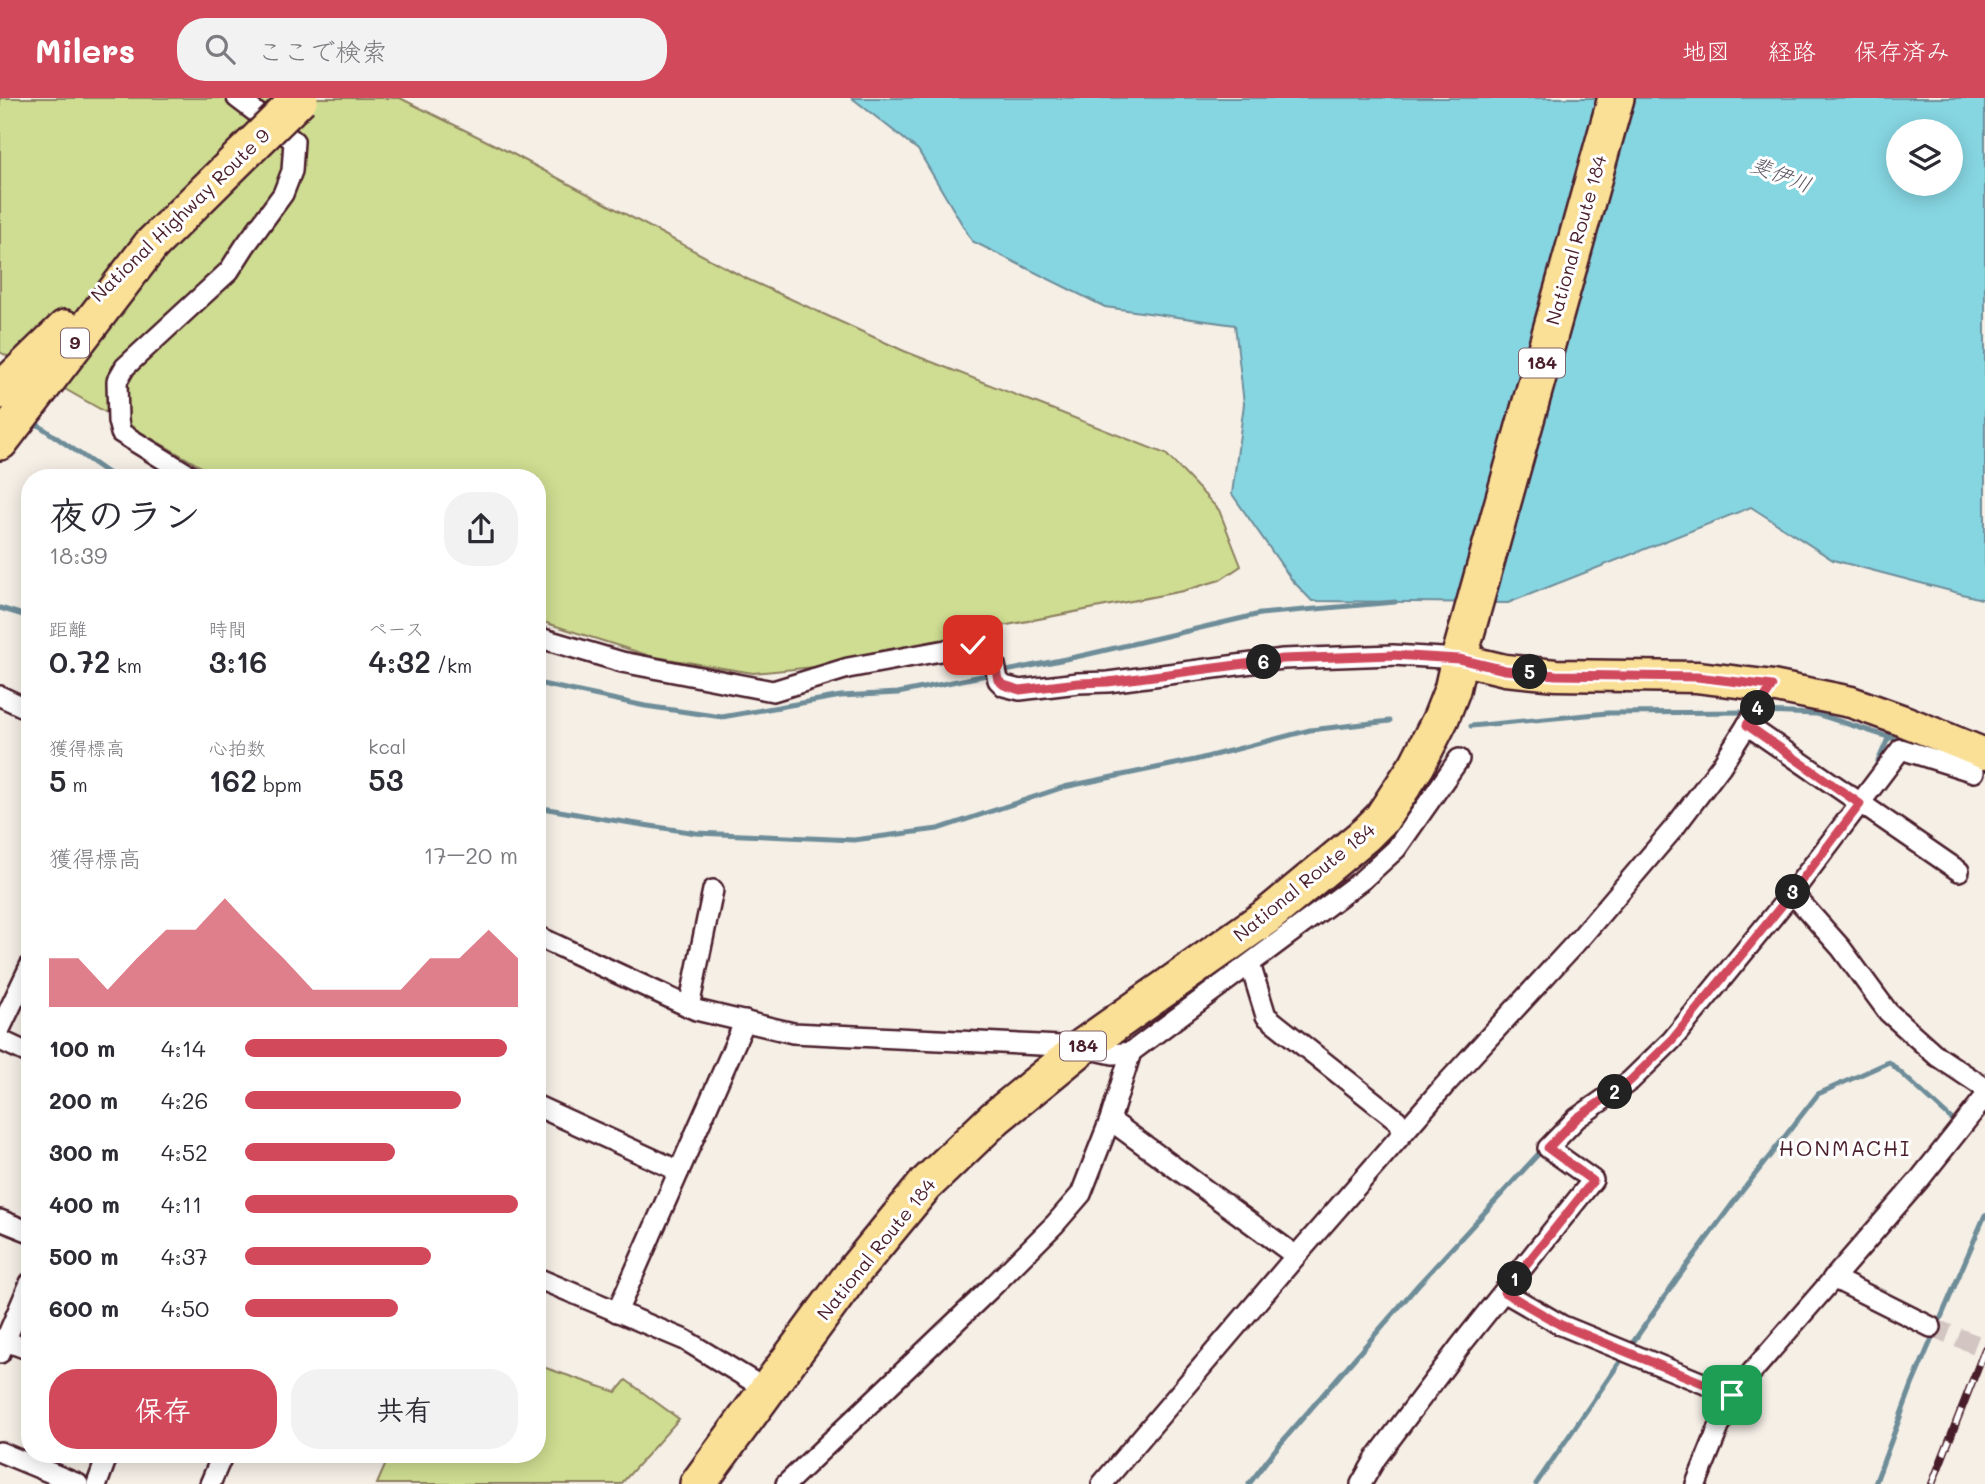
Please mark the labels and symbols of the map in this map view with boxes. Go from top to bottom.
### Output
street label: National Highway Route 9 [85,122,274,307]
water label: 斐伊川 [1747,150,1816,197]
street label: National Route 184 [1539,152,1612,328]
road number: 9 [61,328,89,358]
road number: 184 [1519,348,1565,377]
pin [943,615,1003,675]
pin: 6 [1246,644,1282,680]
pin: 5 [1512,654,1548,690]
pin: 4 [1740,690,1776,726]
street label: National Route 184 [1228,817,1380,947]
pin: 3 [1776,874,1811,910]
road number: 184 [1060,1031,1106,1060]
pin: 2 [1598,1074,1632,1110]
district label: HONMACHI [1779,1134,1911,1161]
street label: National Route 184 [811,1173,941,1325]
pin: 1 [1498,1262,1532,1296]
pin [1702,1365,1762,1425]

